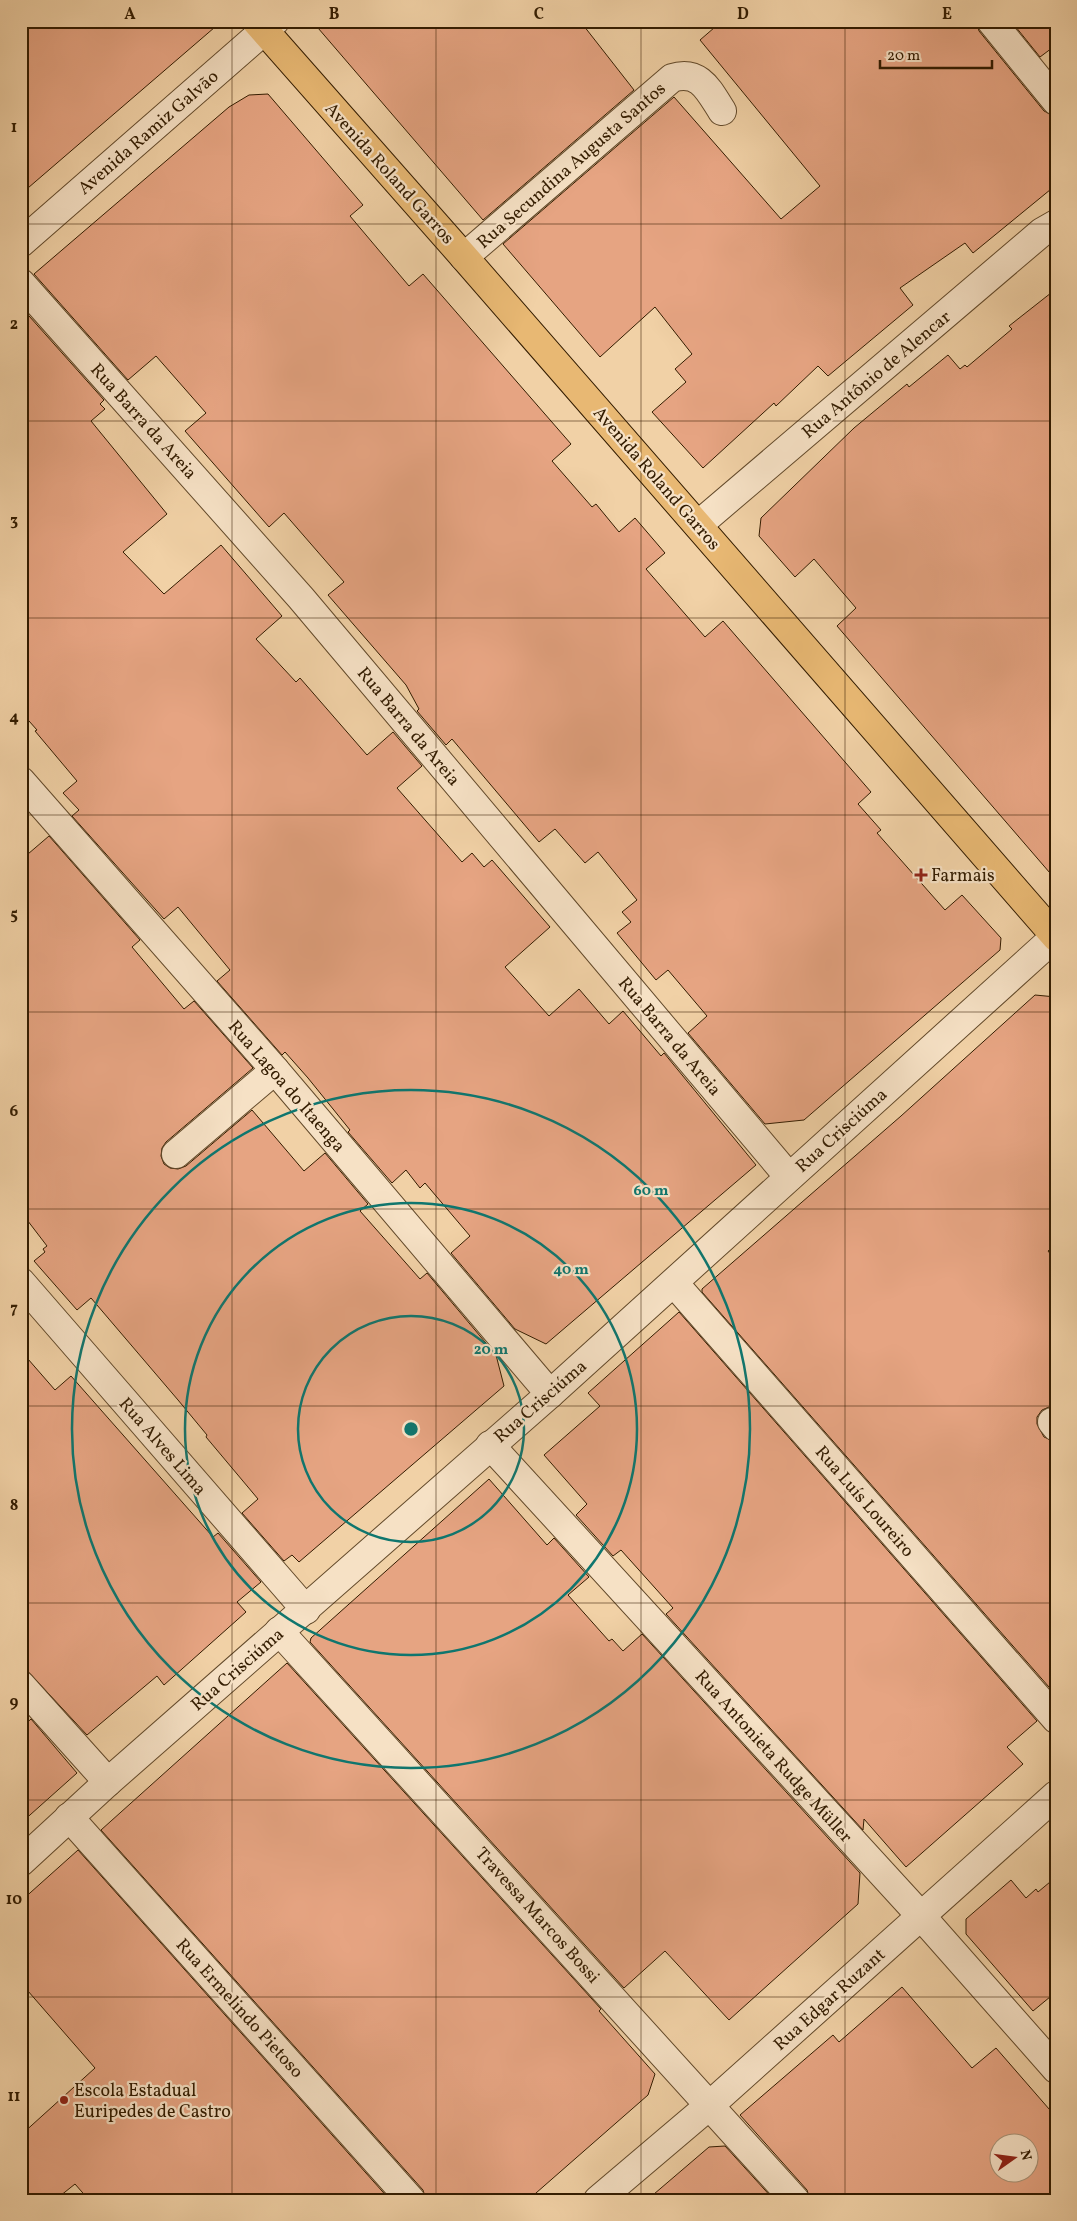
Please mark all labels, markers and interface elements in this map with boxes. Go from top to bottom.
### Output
text: A [124,4,136,26]
text: B [329,4,340,26]
text: C [534,4,544,26]
text: D [737,4,749,26]
text: E [942,4,952,26]
scale bar [880,38,992,70]
text: 20 m [887,46,920,67]
street label: Avenida Ramiz Galvão [73,65,225,201]
street label: Rua Secundina Augusta Santos [472,77,672,255]
street label: Avenida Roland Garros [318,98,459,250]
text: 1 [11,117,17,139]
street label: Rua Antônio de Alencar [797,305,957,445]
text: 2 [10,314,18,336]
street label: Rua Barra da Areia [84,358,202,486]
street label: Avenida Roland Garros [586,402,725,556]
text: 3 [10,510,18,532]
street label: Rua Barra da Areia [350,662,465,792]
text: 4 [9,707,19,729]
place label: Farmais [931,864,995,889]
marker: Farmais [915,869,927,881]
text: 5 [10,904,18,926]
street label: Rua Barra da Areia [611,972,726,1102]
street label: Rua Lagoa do Itaenga [221,1015,350,1159]
street label: Rua Crisciúma [791,1083,893,1179]
text: 6 [10,1101,19,1123]
text: 60 m [634,1181,669,1202]
text: 40 m [553,1260,589,1281]
text: 7 [10,1298,18,1320]
text: 20 m [474,1340,509,1361]
street label: Rua Crisciúma [489,1355,593,1450]
street label: Rua Alves Lima [112,1393,212,1501]
centre of rings [402,1420,420,1438]
street label: Rua Luís Loureiro [808,1441,919,1563]
text: 8 [10,1495,18,1517]
street label: Rua Crisciúma [186,1623,290,1718]
street label: Rua Antonieta Rudge Müller [688,1665,858,1849]
text: 9 [10,1692,19,1714]
street label: Travessa Marcos Bossi [469,1842,605,1990]
text: 10 [6,1889,22,1911]
street label: Rua Ermelindo Pietoso [169,1934,308,2084]
street label: Rua Edgar Ruzant [769,1943,891,2057]
place label: Escola Estadual Euripedes de Castro [74,2079,231,2125]
text: 11 [8,2086,20,2108]
marker: Escola Estadual Euripedes de Castro [58,2094,70,2106]
north arrow [990,2134,1040,2184]
text: N [1015,2148,1036,2162]

